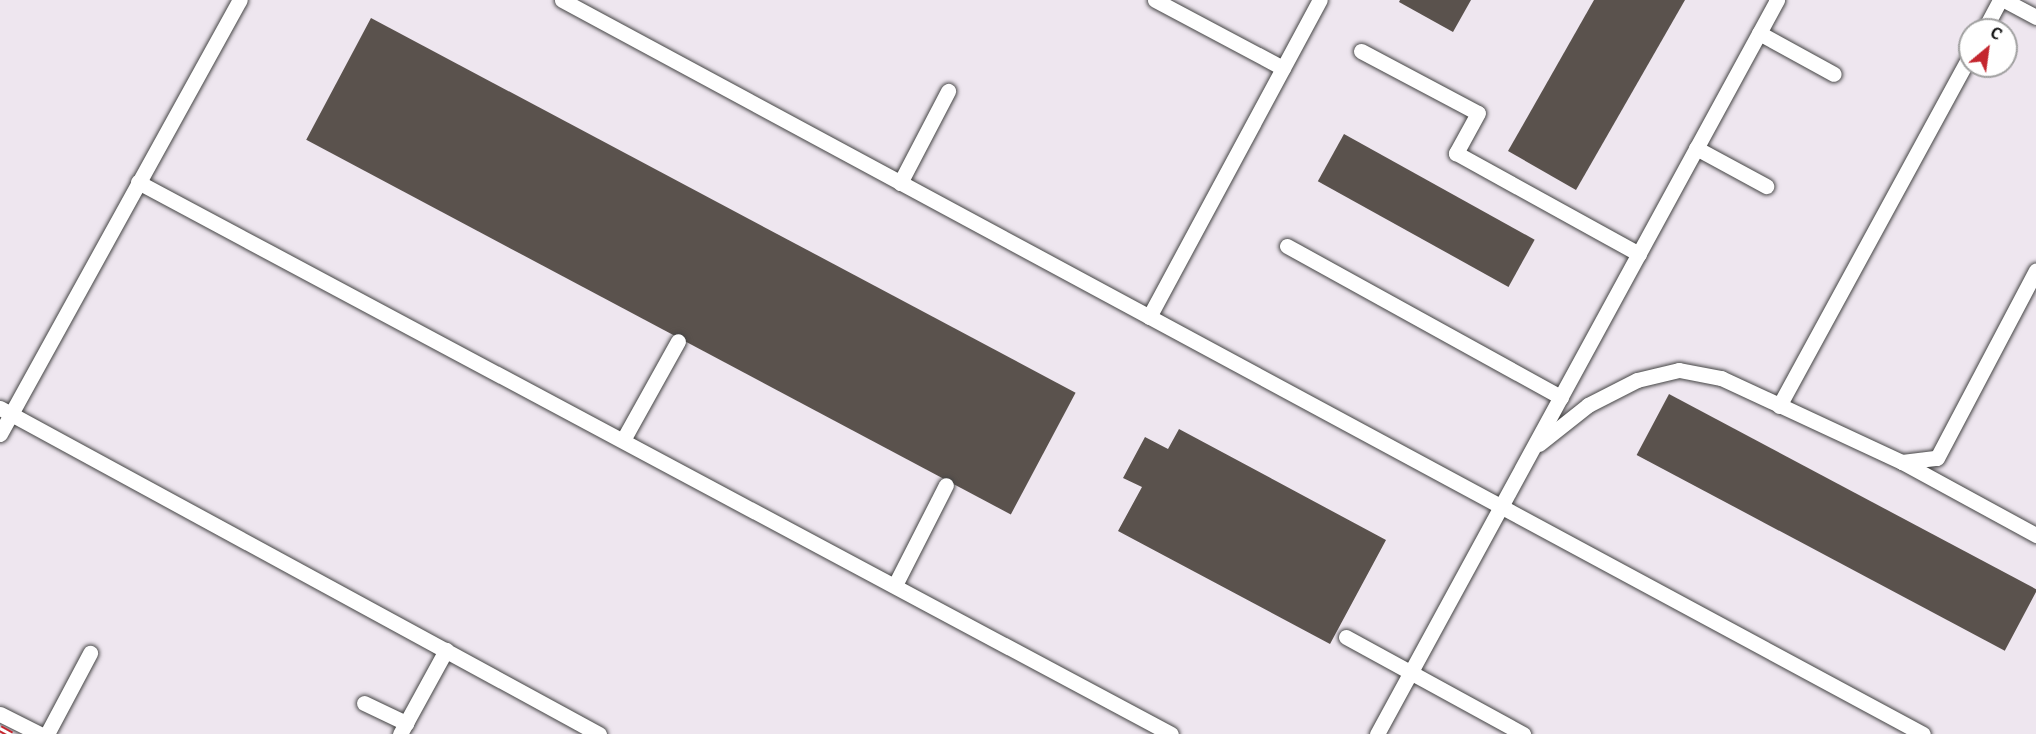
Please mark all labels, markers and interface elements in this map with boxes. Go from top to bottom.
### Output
north arrow [1958,18,2018,78]
text: С [1987,23,2005,44]

